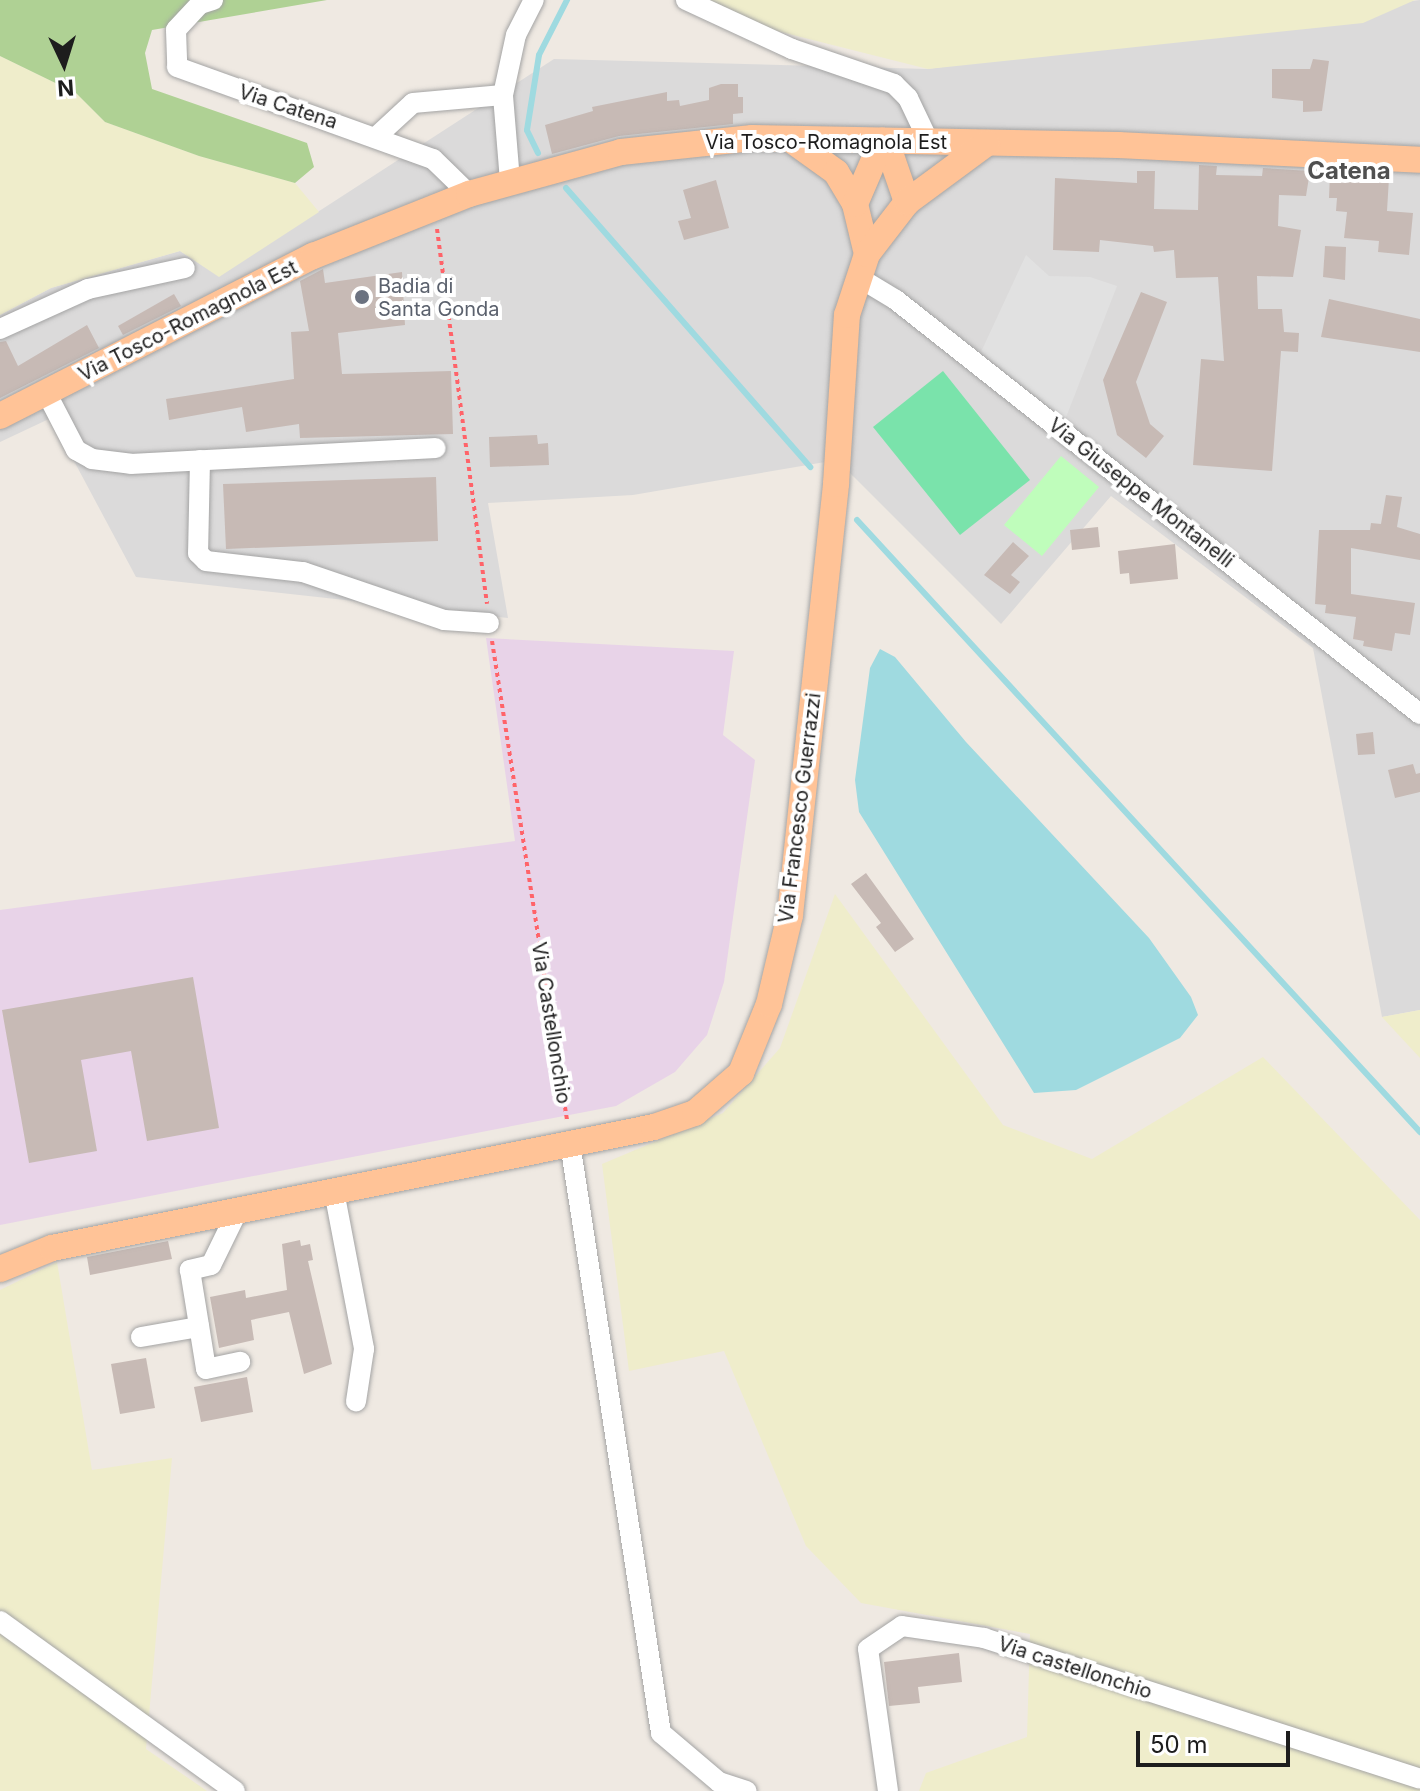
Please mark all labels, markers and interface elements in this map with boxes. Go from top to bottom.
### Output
north arrow [24,24,104,104]
text: N [56,74,75,101]
street label: Via Catena [236,80,340,134]
street label: Via Tosco-Romagnola Est [705,130,947,154]
district label: Catena [1307,157,1391,185]
street label: Via Tosco-Romagnola Est [75,255,301,387]
place label: Badia di Santa Gonda [378,274,500,321]
marker: Badia di Santa Gonda [353,288,371,306]
street label: Via Giuseppe Montanelli [1043,413,1239,573]
street label: Via Francesco Guerrazzi [774,691,826,925]
street label: Via Castellonchio [526,940,576,1106]
street label: Via castellonchio [995,1632,1155,1704]
scale bar [1140,1715,1294,1765]
text: 50 m [1150,1730,1208,1759]

